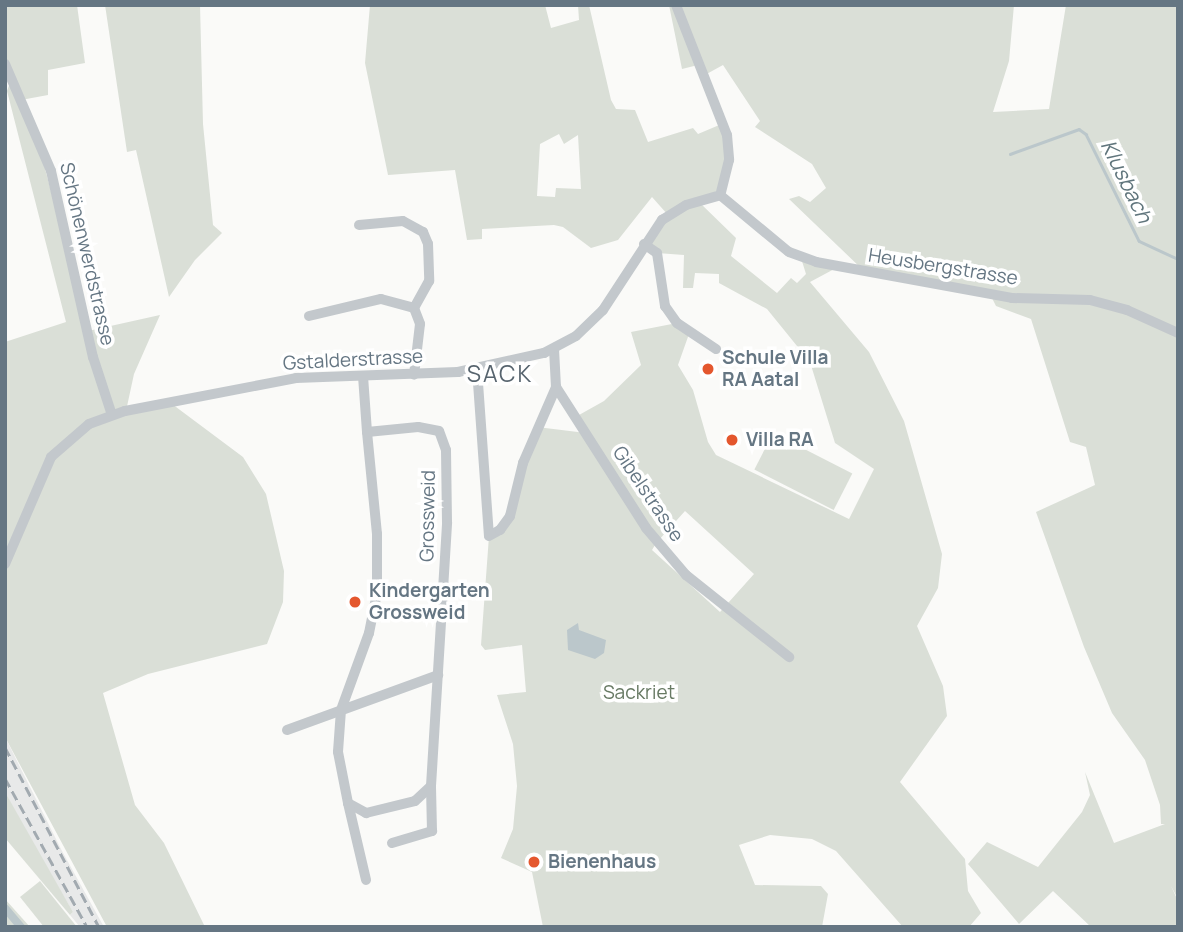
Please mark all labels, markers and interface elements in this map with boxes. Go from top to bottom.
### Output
water label: Klusbach [1096,135,1158,227]
street label: Schönenwerdstrasse [55,160,119,348]
street label: Heusbergstrasse [867,244,1019,290]
street label: Gstalderstrasse [282,345,424,375]
place label: Schule Villa RA Aatal [722,347,828,391]
district label: SACK [467,359,533,387]
marker: Schule Villa RA Aatal [700,361,716,377]
place label: Villa RA [746,429,814,451]
marker: Villa RA [724,432,740,448]
street label: Gibelstrasse [608,442,688,546]
street label: Grossweid [416,470,440,562]
place label: Kindergarten Grossweid [369,580,490,624]
marker: Kindergarten Grossweid [347,594,363,610]
park label: Sackriet [603,682,675,704]
place label: Bienenhaus [548,851,656,873]
marker: Bienenhaus [526,854,542,870]

